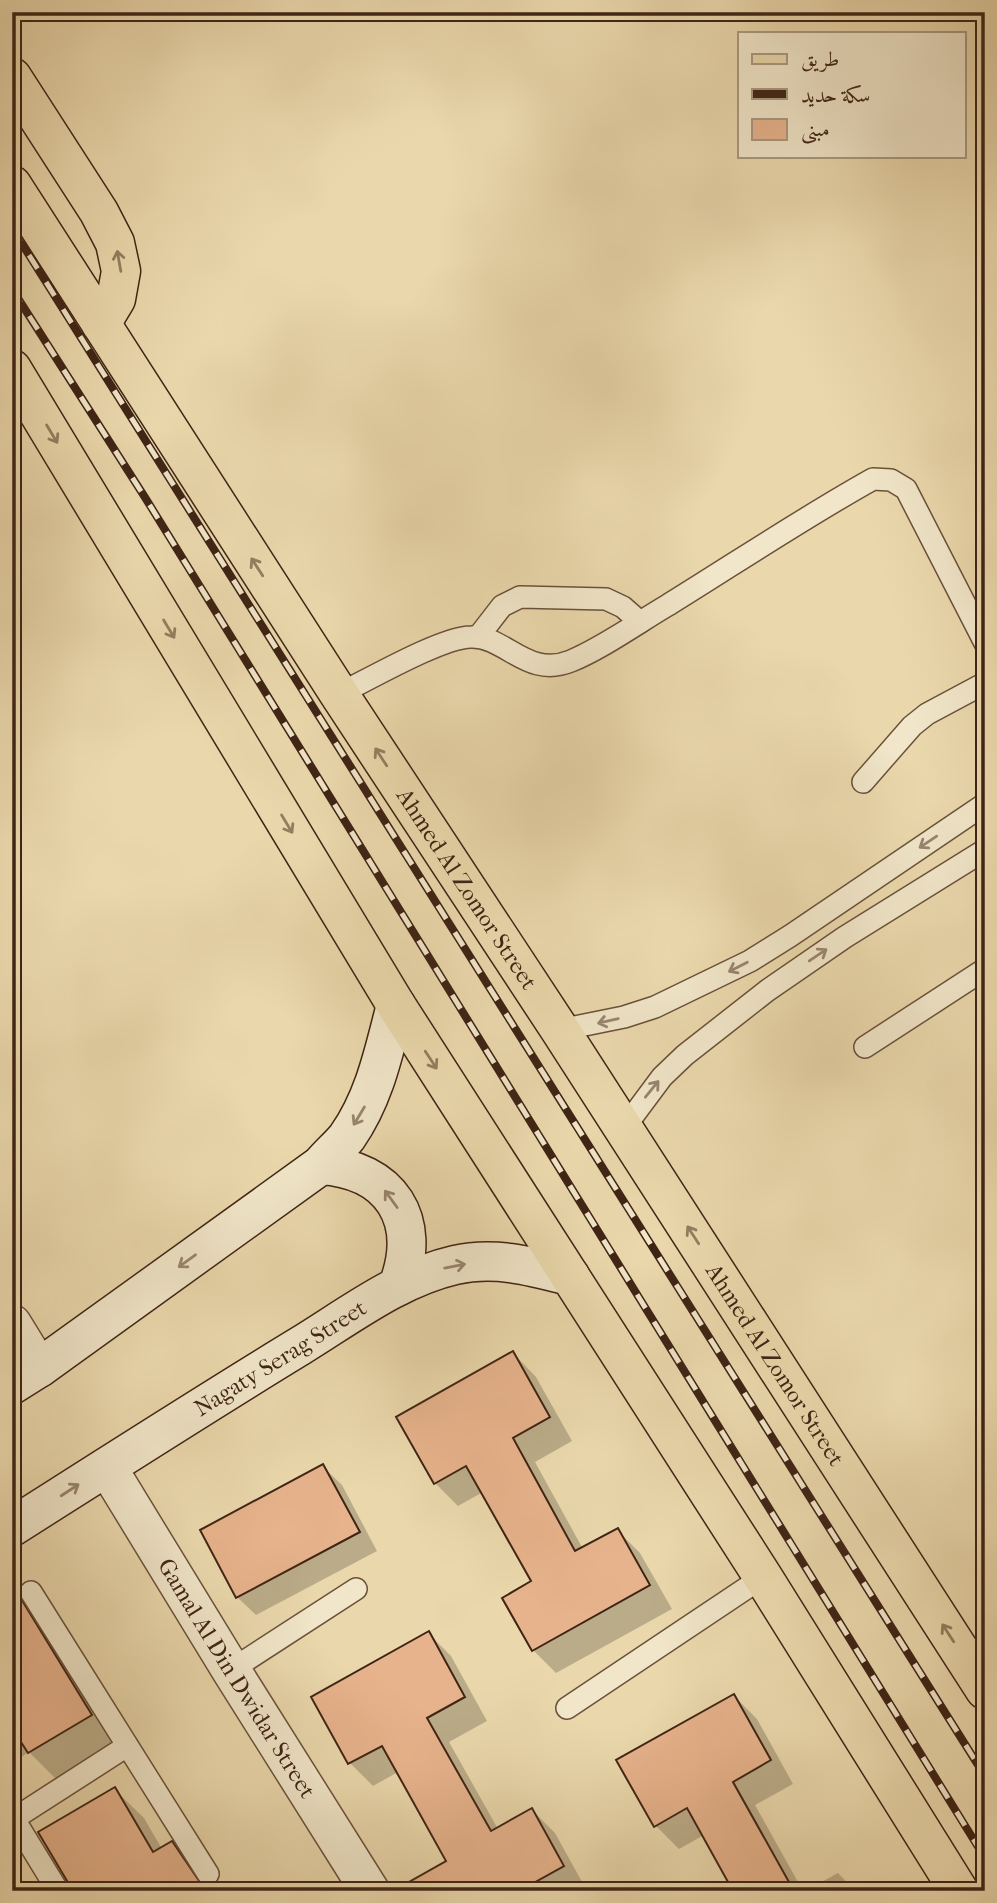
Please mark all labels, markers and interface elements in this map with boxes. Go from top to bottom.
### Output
legend [738,32,965,158]
text: طريق [801,47,839,72]
text: سكة حديد [801,83,871,108]
text: مبنى [801,117,830,144]
one-way arrow [111,250,125,273]
one-way arrow [45,424,59,444]
one-way arrow [250,557,264,577]
one-way arrow [163,619,177,639]
one-way arrow [374,748,388,768]
street label: Ahmed Al Zomor Street [391,782,543,994]
one-way arrow [280,813,294,833]
one-way arrow [919,835,938,849]
one-way arrow [808,948,828,962]
one-way arrow [728,960,749,974]
one-way arrow [597,1015,620,1028]
one-way arrow [424,1049,438,1069]
one-way arrow [644,1081,660,1099]
one-way arrow [352,1105,366,1125]
one-way arrow [384,1189,399,1208]
one-way arrow [685,1226,699,1246]
one-way arrow [178,1254,197,1268]
one-way arrow [443,1258,466,1272]
street label: Ahmed Al Zomor Street [700,1258,850,1471]
street label: Nagaty Serag Street [189,1294,371,1422]
one-way arrow [59,1483,79,1497]
street label: Gamal Al Din Dwidar Street [153,1553,322,1803]
one-way arrow [940,1624,955,1643]

